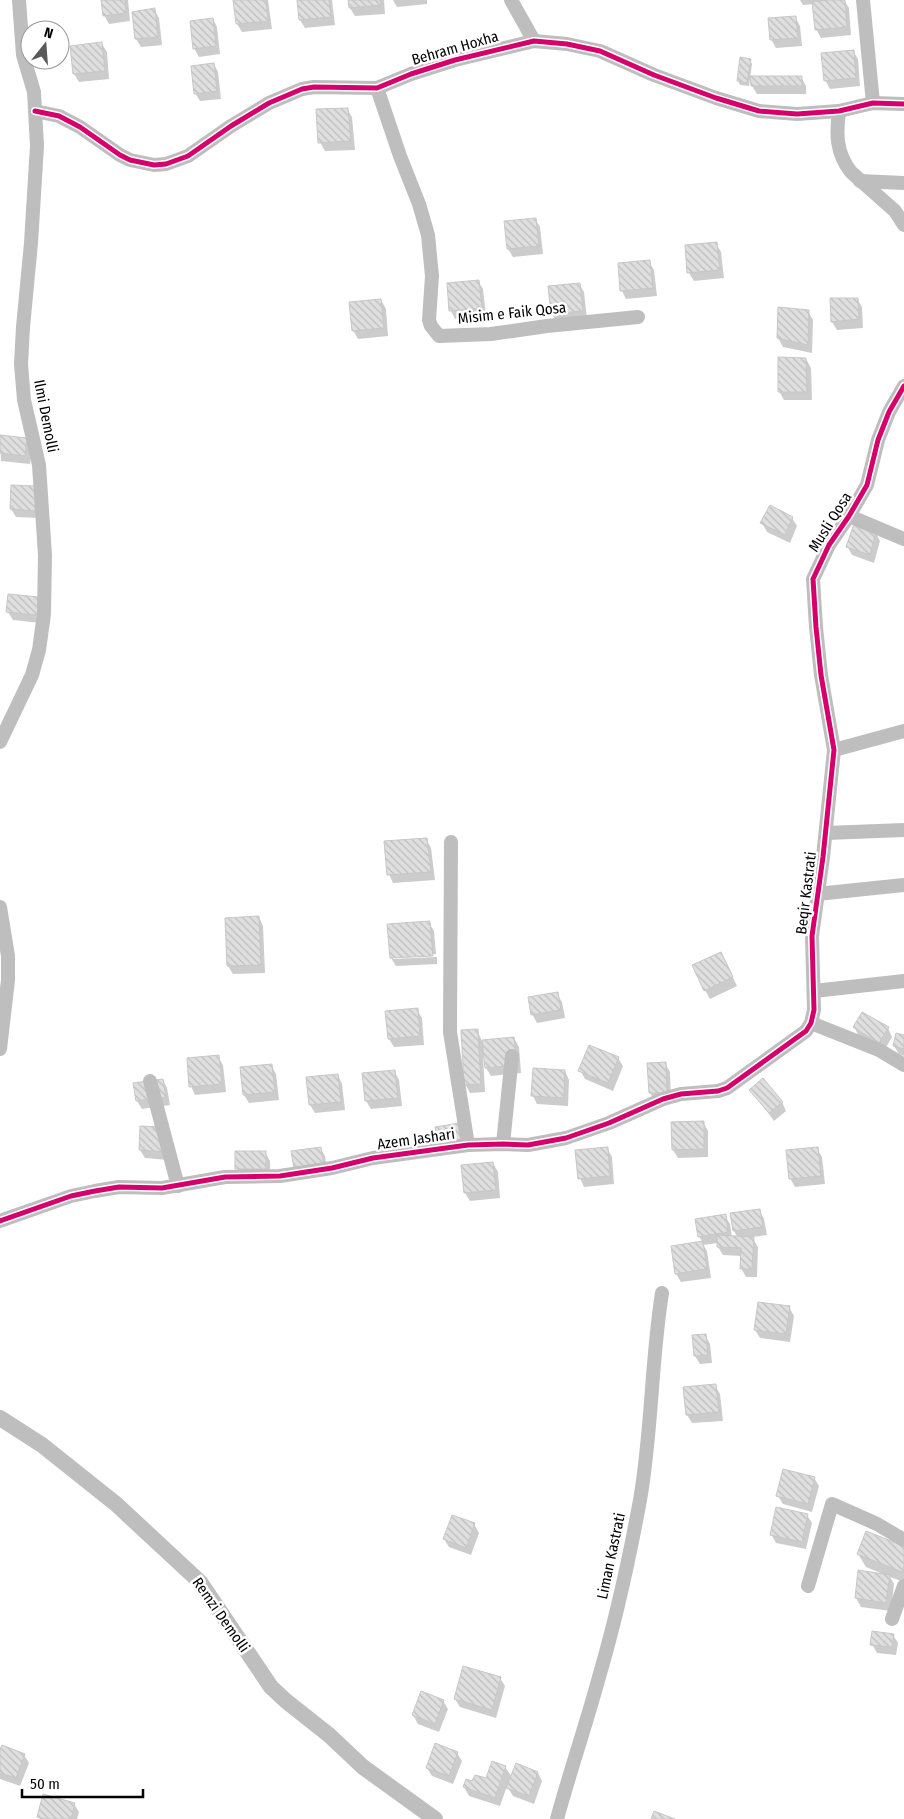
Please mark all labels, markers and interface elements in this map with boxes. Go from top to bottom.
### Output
north arrow [20,20,70,70]
text: N [42,24,55,42]
street label: Behram Hoxha [410,27,500,69]
street label: Misim e Faik Qosa [457,298,567,328]
street label: Ilmi Demolli [30,378,62,454]
street label: Musli Qosa [805,489,855,555]
street label: Beqir Kastrati [792,851,820,935]
street label: Azem Jashari [376,1125,456,1153]
street label: Liman Kastrati [593,1511,629,1601]
street label: Remzi Demolli [189,1574,253,1656]
scale bar [22,1766,144,1798]
text: 50 m [30,1775,60,1793]

